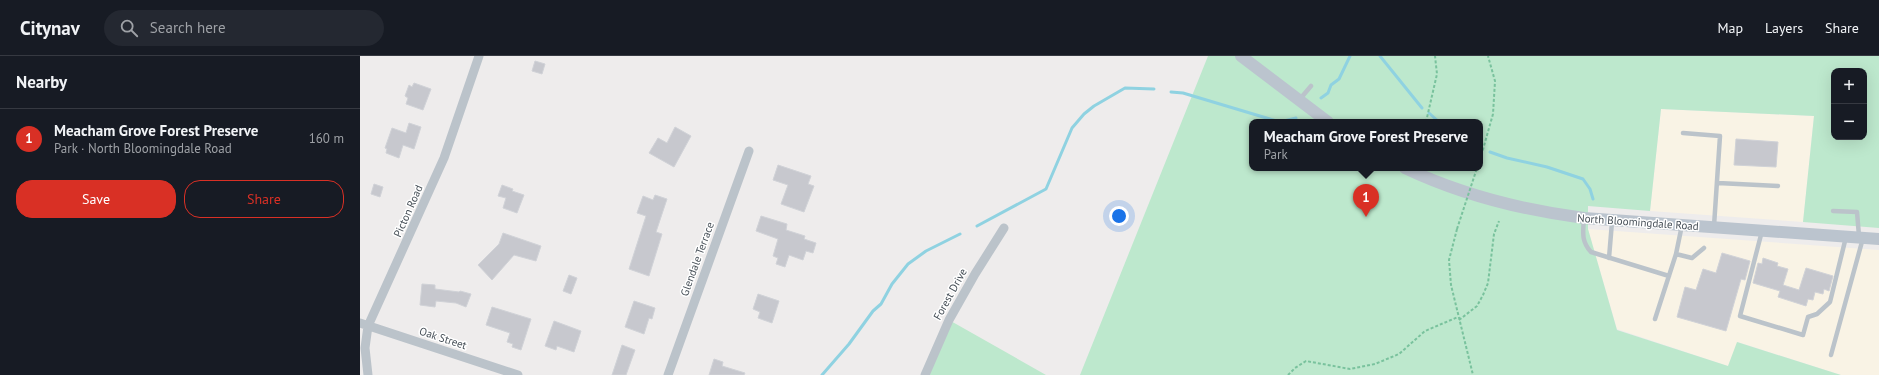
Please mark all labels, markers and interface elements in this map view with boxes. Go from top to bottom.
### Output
search box [104,10,384,46]
text: Citynav [20,16,80,40]
icon: search [118,17,140,39]
text: Search here [150,18,226,37]
text: Map [1717,19,1743,37]
text: Layers [1765,19,1803,37]
text: Share [1825,19,1859,37]
map controls [1831,68,1867,140]
button: + [1831,68,1867,104]
text: Nearby [16,71,67,93]
button: − [1831,104,1867,140]
popup [1249,119,1483,171]
text: Meacham Grove Forest Preserve [54,121,258,140]
text: Meacham Grove Forest Preserve [1264,127,1468,146]
text: 1 [25,130,33,147]
text: 160 m [309,130,344,147]
text: Park · North Bloomingdale Road [54,140,232,157]
text: Park [1264,146,1288,163]
button: Save [16,180,176,218]
button: Share [184,180,344,218]
street label: Picton Road [390,183,426,239]
pin: 1 [1353,184,1379,217]
your location [1109,206,1129,226]
street label: North Bloomingdale Road [1577,211,1699,233]
street label: Glendale Terrace [677,220,717,298]
street label: Forest Drive [930,265,970,322]
street label: Oak Street [418,324,469,352]

